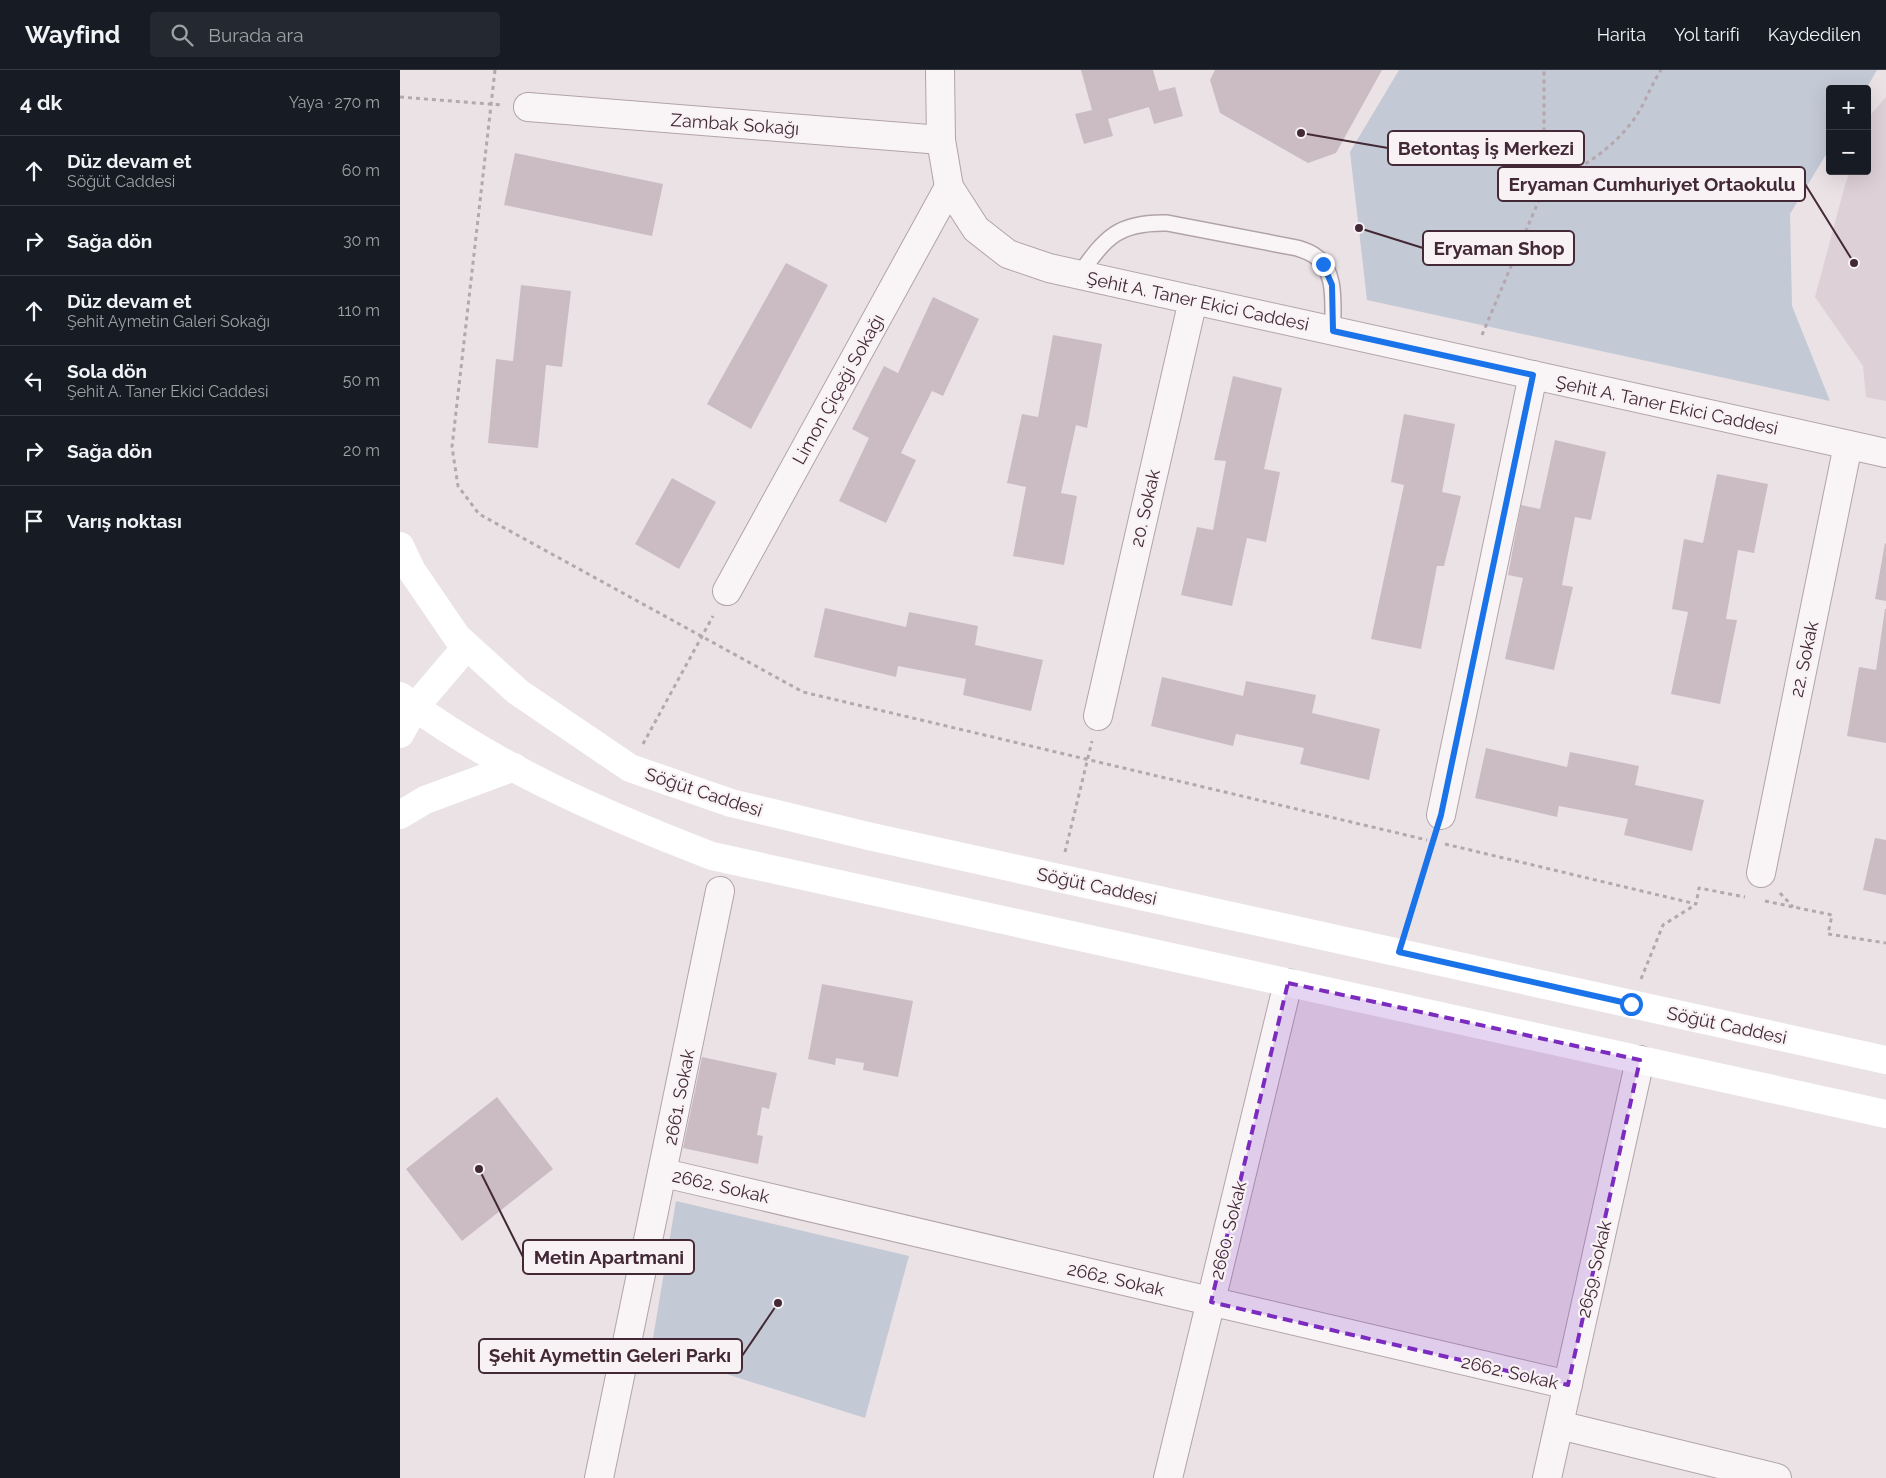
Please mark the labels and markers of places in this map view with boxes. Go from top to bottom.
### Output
callout: Betontaş İş Merkezi [1388,131,1584,165]
callout: Eryaman Cumhuriyet Ortaokulu [1498,167,1805,201]
callout: Eryaman Shop [1423,231,1574,265]
callout: Metin Apartmani [523,1240,694,1274]
callout: Şehit Aymettin Geleri Parkı [479,1339,742,1373]

